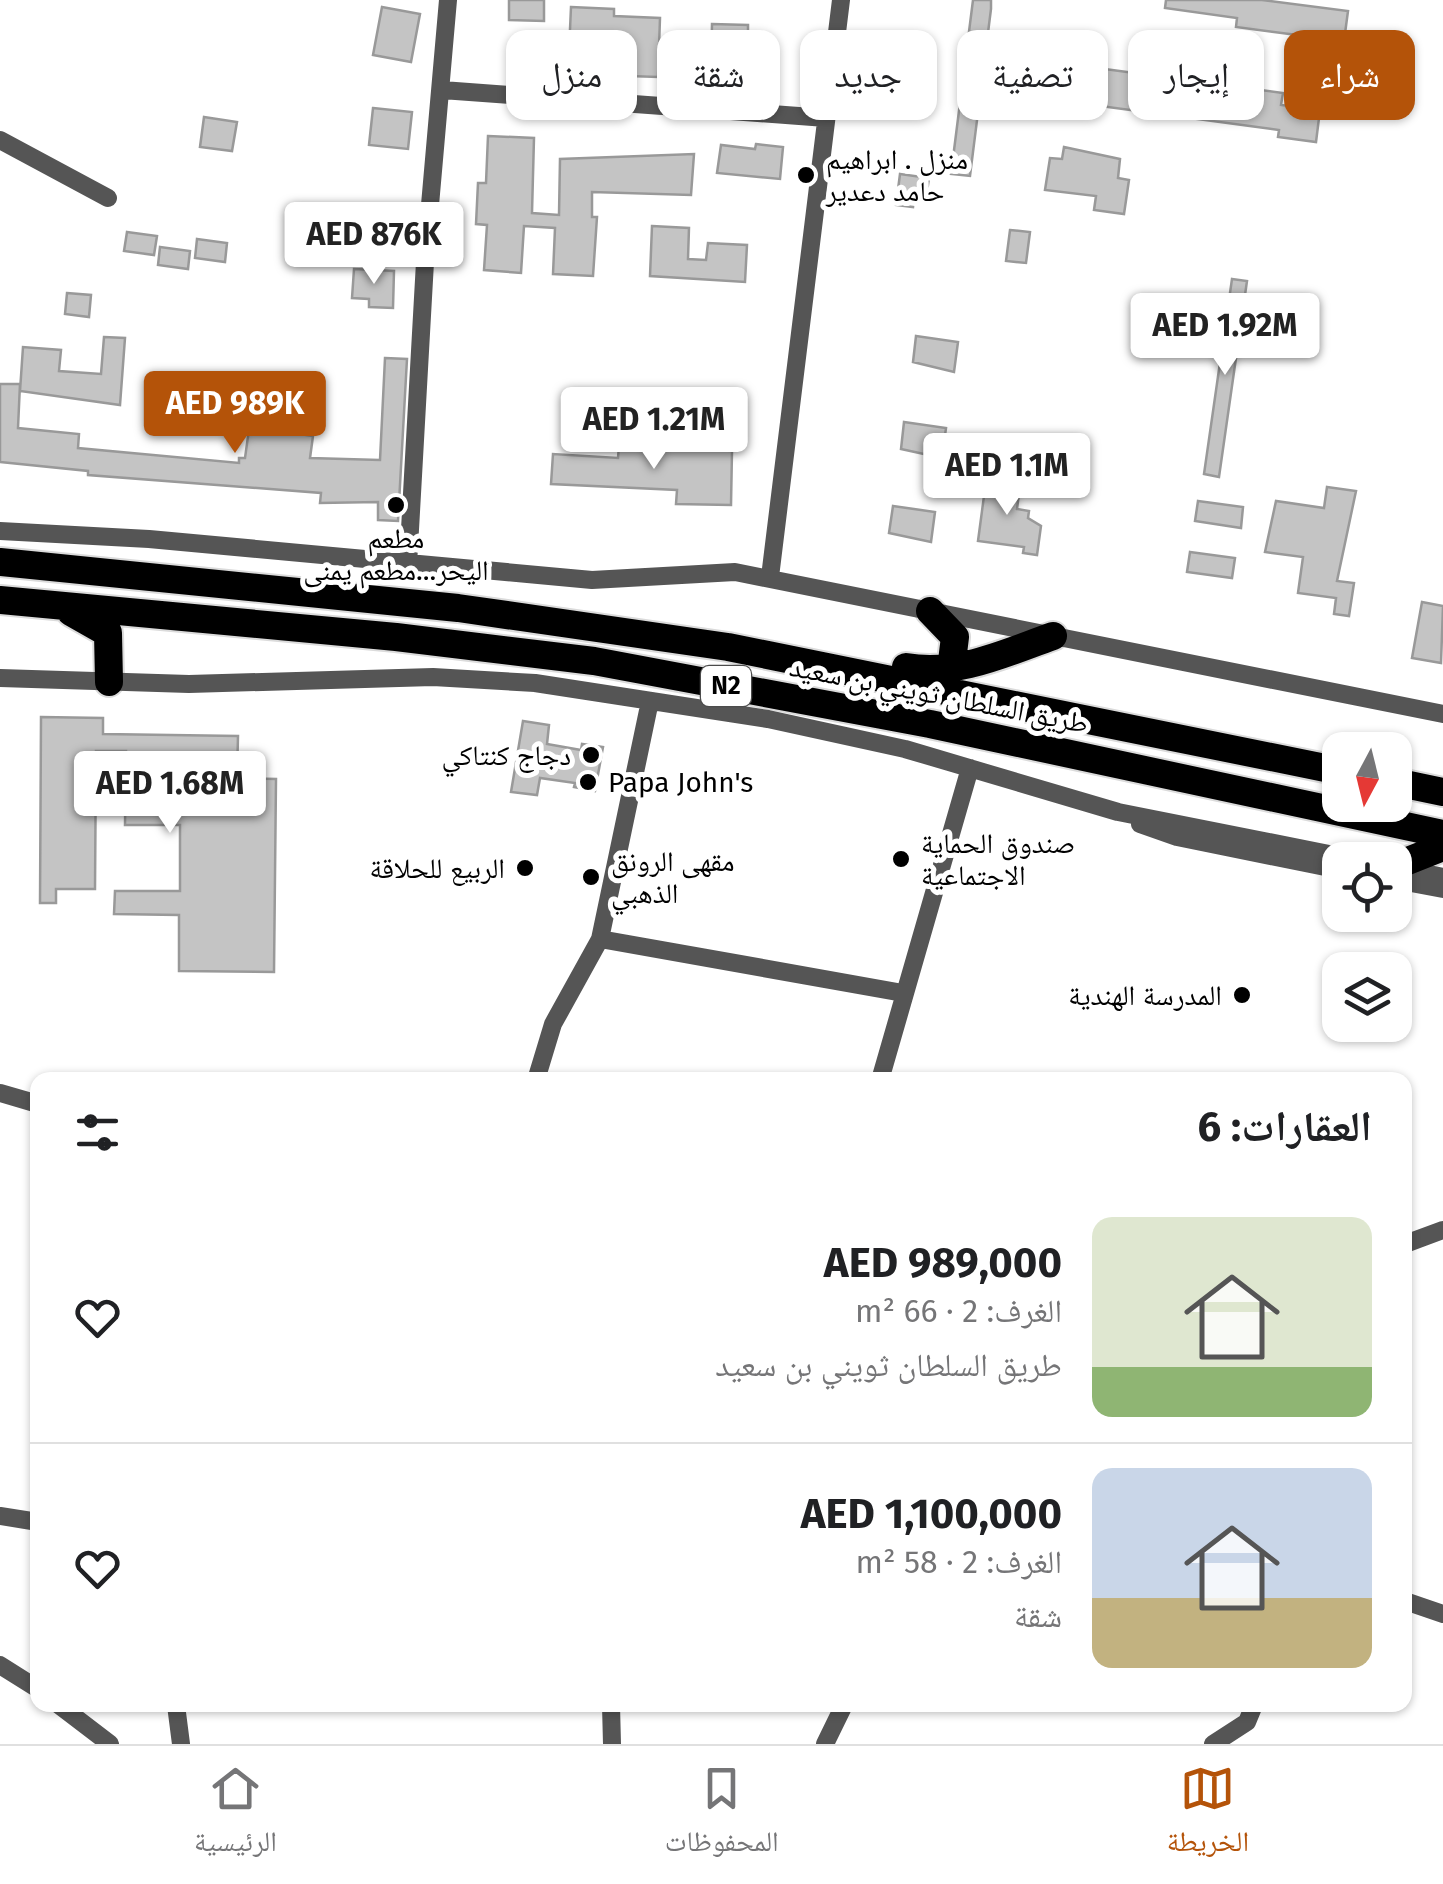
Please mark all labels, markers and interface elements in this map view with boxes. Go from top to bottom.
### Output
chip: منزل [506,30,637,120]
chip: شقة [657,30,780,120]
chip: جديد [800,30,937,120]
chip: تصفية [957,30,1108,120]
chip: إيجار [1128,30,1264,120]
chip: شراء [1284,30,1415,120]
place label: منزل . ابراهيم حامد دعدير [825,143,968,208]
marker: منزل . ابراهيم حامد دعدير [795,164,817,186]
pin: AED 876K [271,202,477,287]
text: AED 876K [307,215,441,253]
pin: AED 1.92M [1111,293,1339,378]
text: AED 1.92M [1153,306,1297,344]
pin: AED 989K [132,371,338,456]
text: AED 989K [166,384,304,422]
pin: AED 1.21M [540,387,768,472]
text: AED 1.21M [583,400,725,438]
pin: AED 1.1M [904,433,1110,518]
text: AED 1.1M [945,446,1069,484]
marker: مطعم اليحر...مطعم يمنى [385,494,407,516]
place label: مطعم اليحر...مطعم يمنى [303,522,489,589]
street label: طريق السلطان ثويني بن سعيد [786,650,1091,746]
road number: N2 [701,666,751,706]
north arrow [1322,732,1412,822]
map controls [1322,732,1412,1042]
place label: دجاج كنتاكي [441,739,571,778]
marker: دجاج كنتاكي [580,744,602,766]
pin: AED 1.68M [56,751,284,836]
text: AED 1.68M [96,764,244,802]
place label: Papa John's [608,766,753,799]
marker: Papa John's [577,771,599,793]
place label: صندوق الحماية الاجتماعية [921,827,1075,892]
button: locate [1322,842,1412,932]
place label: مقهى الرونق الذهبي [611,845,735,916]
marker: صندوق الحماية الاجتماعية [890,848,912,870]
place label: الربيع للحلاقة [370,852,505,886]
marker: الربيع للحلاقة [514,857,536,879]
marker: مقهى الرونق الذهبي [580,866,602,888]
button: layers [1322,952,1412,1042]
place label: المدرسة الهندية [1068,979,1222,1012]
marker: المدرسة الهندية [1231,984,1253,1006]
text: العقارات: 6 [1197,1102,1372,1152]
icon: filters [70,1105,125,1160]
text: AED 989,000 [824,1238,1062,1288]
icon: home [1172,1257,1292,1377]
icon: heart [70,1290,125,1345]
text: الغرف: 2 · 66 m² [855,1292,1062,1330]
text: طريق السلطان ثويني بن سعيد [715,1346,1062,1384]
text: AED 1,100,000 [801,1489,1062,1539]
icon: home [1172,1508,1292,1628]
icon: heart [70,1541,125,1596]
text: الغرف: 2 · 58 m² [855,1543,1062,1581]
text: شقة [1014,1597,1062,1635]
tab: الرئيسية [194,1761,277,1869]
tab: المحفوظات [665,1761,779,1869]
tab: الخريطة [1167,1761,1249,1869]

